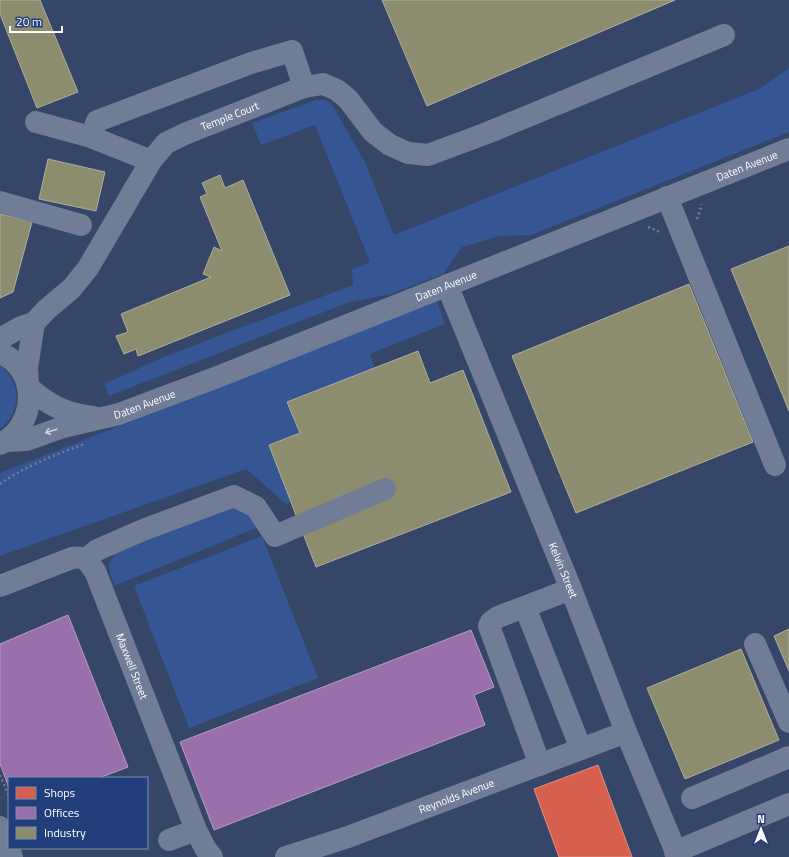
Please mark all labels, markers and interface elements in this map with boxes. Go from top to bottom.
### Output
scale bar [10,8,62,34]
text: 20 m [16,12,42,31]
street label: Temple Court [198,97,261,135]
street label: Daten Avenue [714,146,780,185]
street label: Daten Avenue [413,266,479,305]
street label: Daten Avenue [112,385,178,423]
one-way arrow [45,427,57,435]
street label: Kelvin Street [545,540,582,600]
street label: Maxwell Street [112,631,152,702]
street label: Reynolds Avenue [416,774,497,818]
legend [8,777,148,849]
text: Shops [44,783,76,802]
text: Offices [44,803,80,822]
north arrow [741,809,781,849]
text: N [757,811,765,827]
text: Industry [44,823,86,842]

